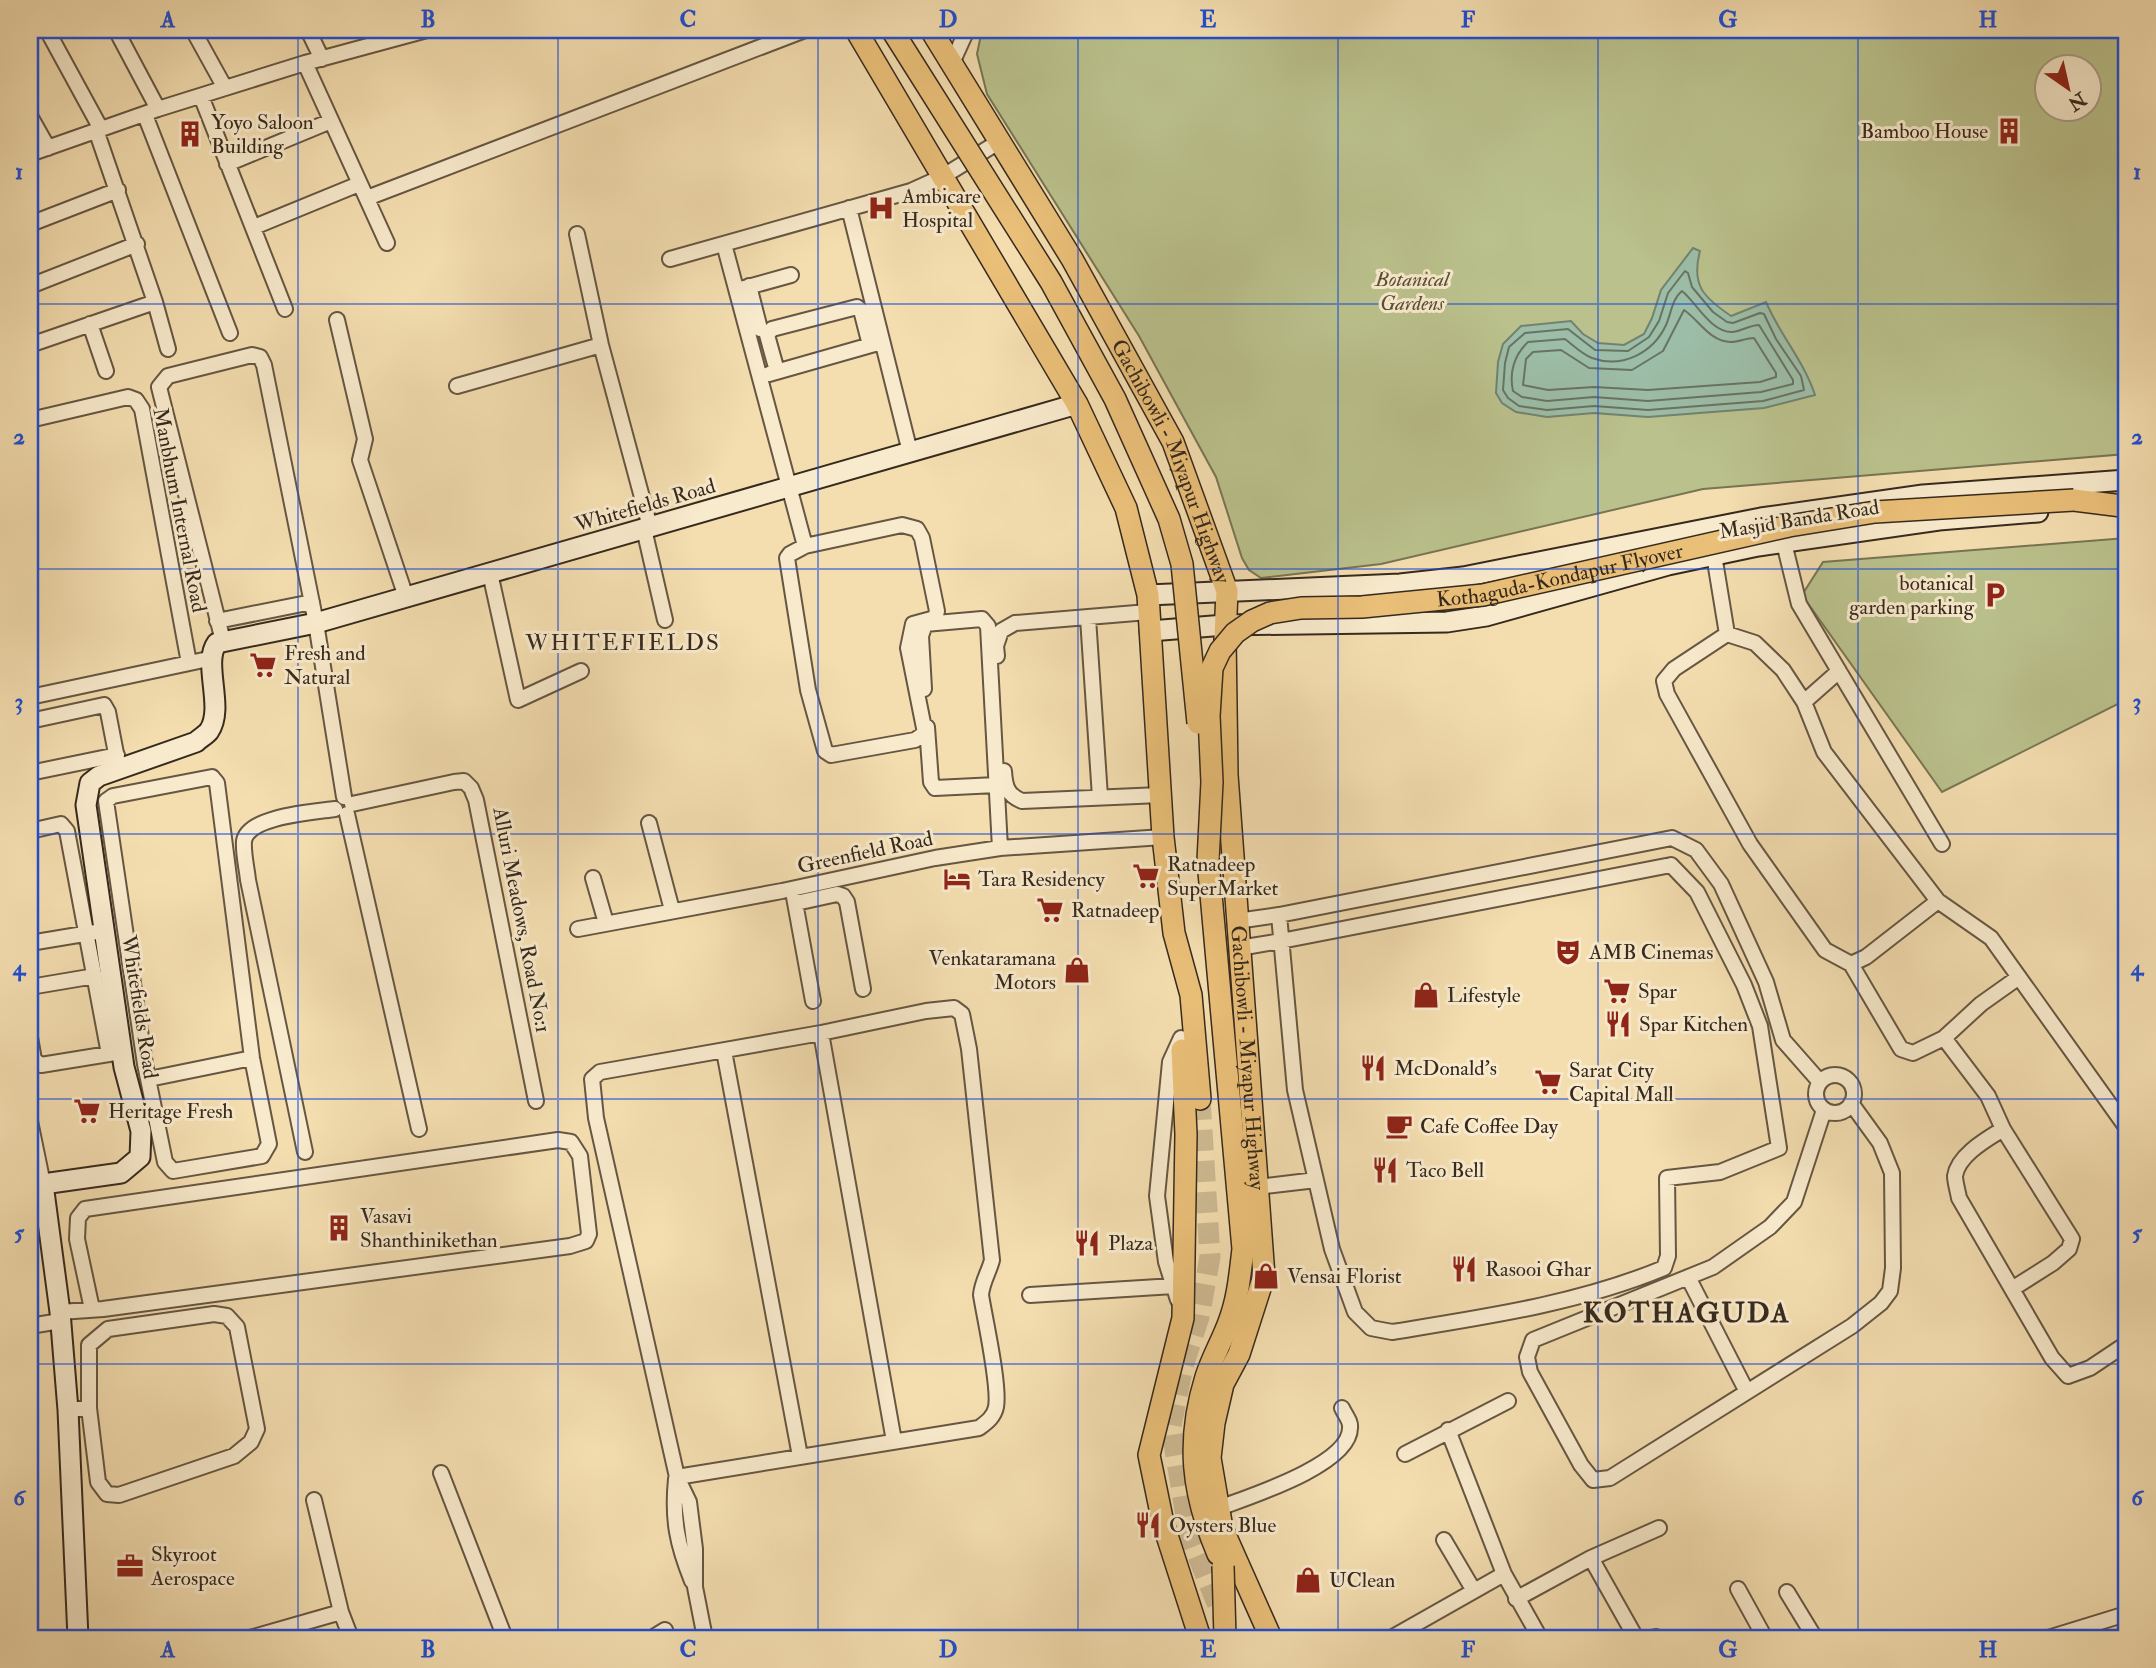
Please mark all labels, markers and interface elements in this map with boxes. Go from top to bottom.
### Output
text: A [160,5,176,34]
text: B [420,5,436,34]
text: C [680,5,696,34]
text: D [939,5,957,34]
text: E [1200,5,1217,34]
text: F [1461,5,1476,34]
text: G [1718,5,1738,34]
text: H [1979,5,1998,34]
north arrow [2034,52,2104,122]
text: N [2062,86,2092,117]
place label: Yoyo Saloon Building [211,109,314,160]
building icon: Bamboo House [1994,116,2024,146]
place label: Bamboo House [1861,118,1988,145]
building icon: Yoyo Saloon Building [175,119,205,149]
text: 1 [15,157,23,186]
text: 1 [2133,157,2141,186]
place label: Ambicare Hospital [901,183,981,234]
hospital icon: Ambicare Hospital [866,193,896,223]
park label: Botanical Gardens [1374,266,1451,317]
street label: Gachibowli - Miyapur Highway [1105,335,1236,588]
street label: Manbhum Internal Road [146,405,213,615]
text: 2 [13,422,25,451]
text: 2 [2131,422,2143,451]
street label: Whitefields Road [571,472,719,539]
street label: Masjid Banda Road [1717,493,1882,545]
street label: Kothaguda-Kondapur Flyover [1435,537,1686,614]
place label: botanical garden parking [1849,570,1975,621]
parking icon: botanical garden parking [1980,580,2010,610]
district label: WHITEFIELDS [524,628,721,657]
place label: Fresh and Natural [284,640,366,691]
supermarket icon: Fresh and Natural [248,650,278,680]
text: 3 [15,687,23,716]
text: 3 [2133,687,2141,716]
street label: Alluri Meadows, Road No:1 [486,804,557,1035]
street label: Greenfield Road [795,825,936,880]
place label: Ratnadeep SuperMarket [1167,851,1279,902]
supermarket icon: Ratnadeep SuperMarket [1131,861,1161,891]
hotel icon: Tara Residency [942,864,972,894]
place label: Tara Residency [978,866,1105,893]
supermarket icon: Ratnadeep [1035,895,1065,925]
place label: Ratnadeep [1071,897,1159,924]
street label: Gachibowli - Miyapur Highway [1224,925,1271,1192]
street label: Whitefields Road [115,932,164,1082]
theatre icon: AMB Cinemas [1553,937,1583,967]
place label: AMB Cinemas [1588,939,1713,966]
place label: Venkataramana Motors [928,945,1056,996]
text: 4 [12,953,27,982]
text: 4 [2130,953,2145,982]
shop icon: Venkataramana Motors [1062,955,1092,985]
supermarket icon: Spar [1602,976,1632,1006]
place label: Spar [1638,978,1677,1005]
shop icon: Lifestyle [1411,980,1441,1010]
place label: Lifestyle [1447,982,1521,1009]
restaurant icon: Spar Kitchen [1603,1009,1633,1039]
place label: Spar Kitchen [1639,1011,1748,1038]
restaurant icon: McDonald's [1358,1053,1388,1083]
place label: McDonald's [1394,1055,1497,1082]
place label: Sarat City Capital Mall [1569,1057,1674,1108]
supermarket icon: Sarat City Capital Mall [1533,1067,1563,1097]
supermarket icon: Heritage Fresh [72,1096,102,1126]
place label: Heritage Fresh [108,1098,233,1125]
cafe icon: Cafe Coffee Day [1384,1111,1414,1141]
place label: Cafe Coffee Day [1420,1113,1559,1140]
restaurant icon: Taco Bell [1370,1155,1400,1185]
place label: Taco Bell [1406,1157,1485,1184]
place label: Vasavi Shanthinikethan [360,1203,498,1254]
building icon: Vasavi Shanthinikethan [324,1213,354,1243]
text: 5 [14,1218,25,1247]
text: 5 [2132,1218,2143,1247]
restaurant icon: Plaza [1072,1228,1102,1258]
place label: Plaza [1108,1230,1153,1257]
restaurant icon: Rasooi Ghar [1449,1254,1479,1284]
place label: Rasooi Ghar [1485,1256,1591,1283]
shop icon: Vensai Florist [1251,1261,1281,1291]
place label: Vensai Florist [1287,1263,1402,1290]
district label: KOTHAGUDA [1583,1296,1791,1331]
text: 6 [13,1483,27,1512]
text: 6 [2131,1483,2145,1512]
restaurant icon: Oysters Blue [1133,1510,1163,1540]
place label: Oysters Blue [1169,1512,1276,1539]
place label: Skyroot Aerospace [150,1541,235,1592]
office icon: Skyroot Aerospace [115,1551,145,1581]
shop icon: UClean [1293,1565,1323,1595]
place label: UClean [1329,1567,1396,1594]
text: A [160,1635,176,1664]
text: B [420,1635,436,1664]
text: C [680,1635,696,1664]
text: D [939,1635,957,1664]
text: E [1200,1635,1217,1664]
text: F [1461,1635,1476,1664]
text: G [1718,1635,1738,1664]
text: H [1979,1635,1998,1664]

